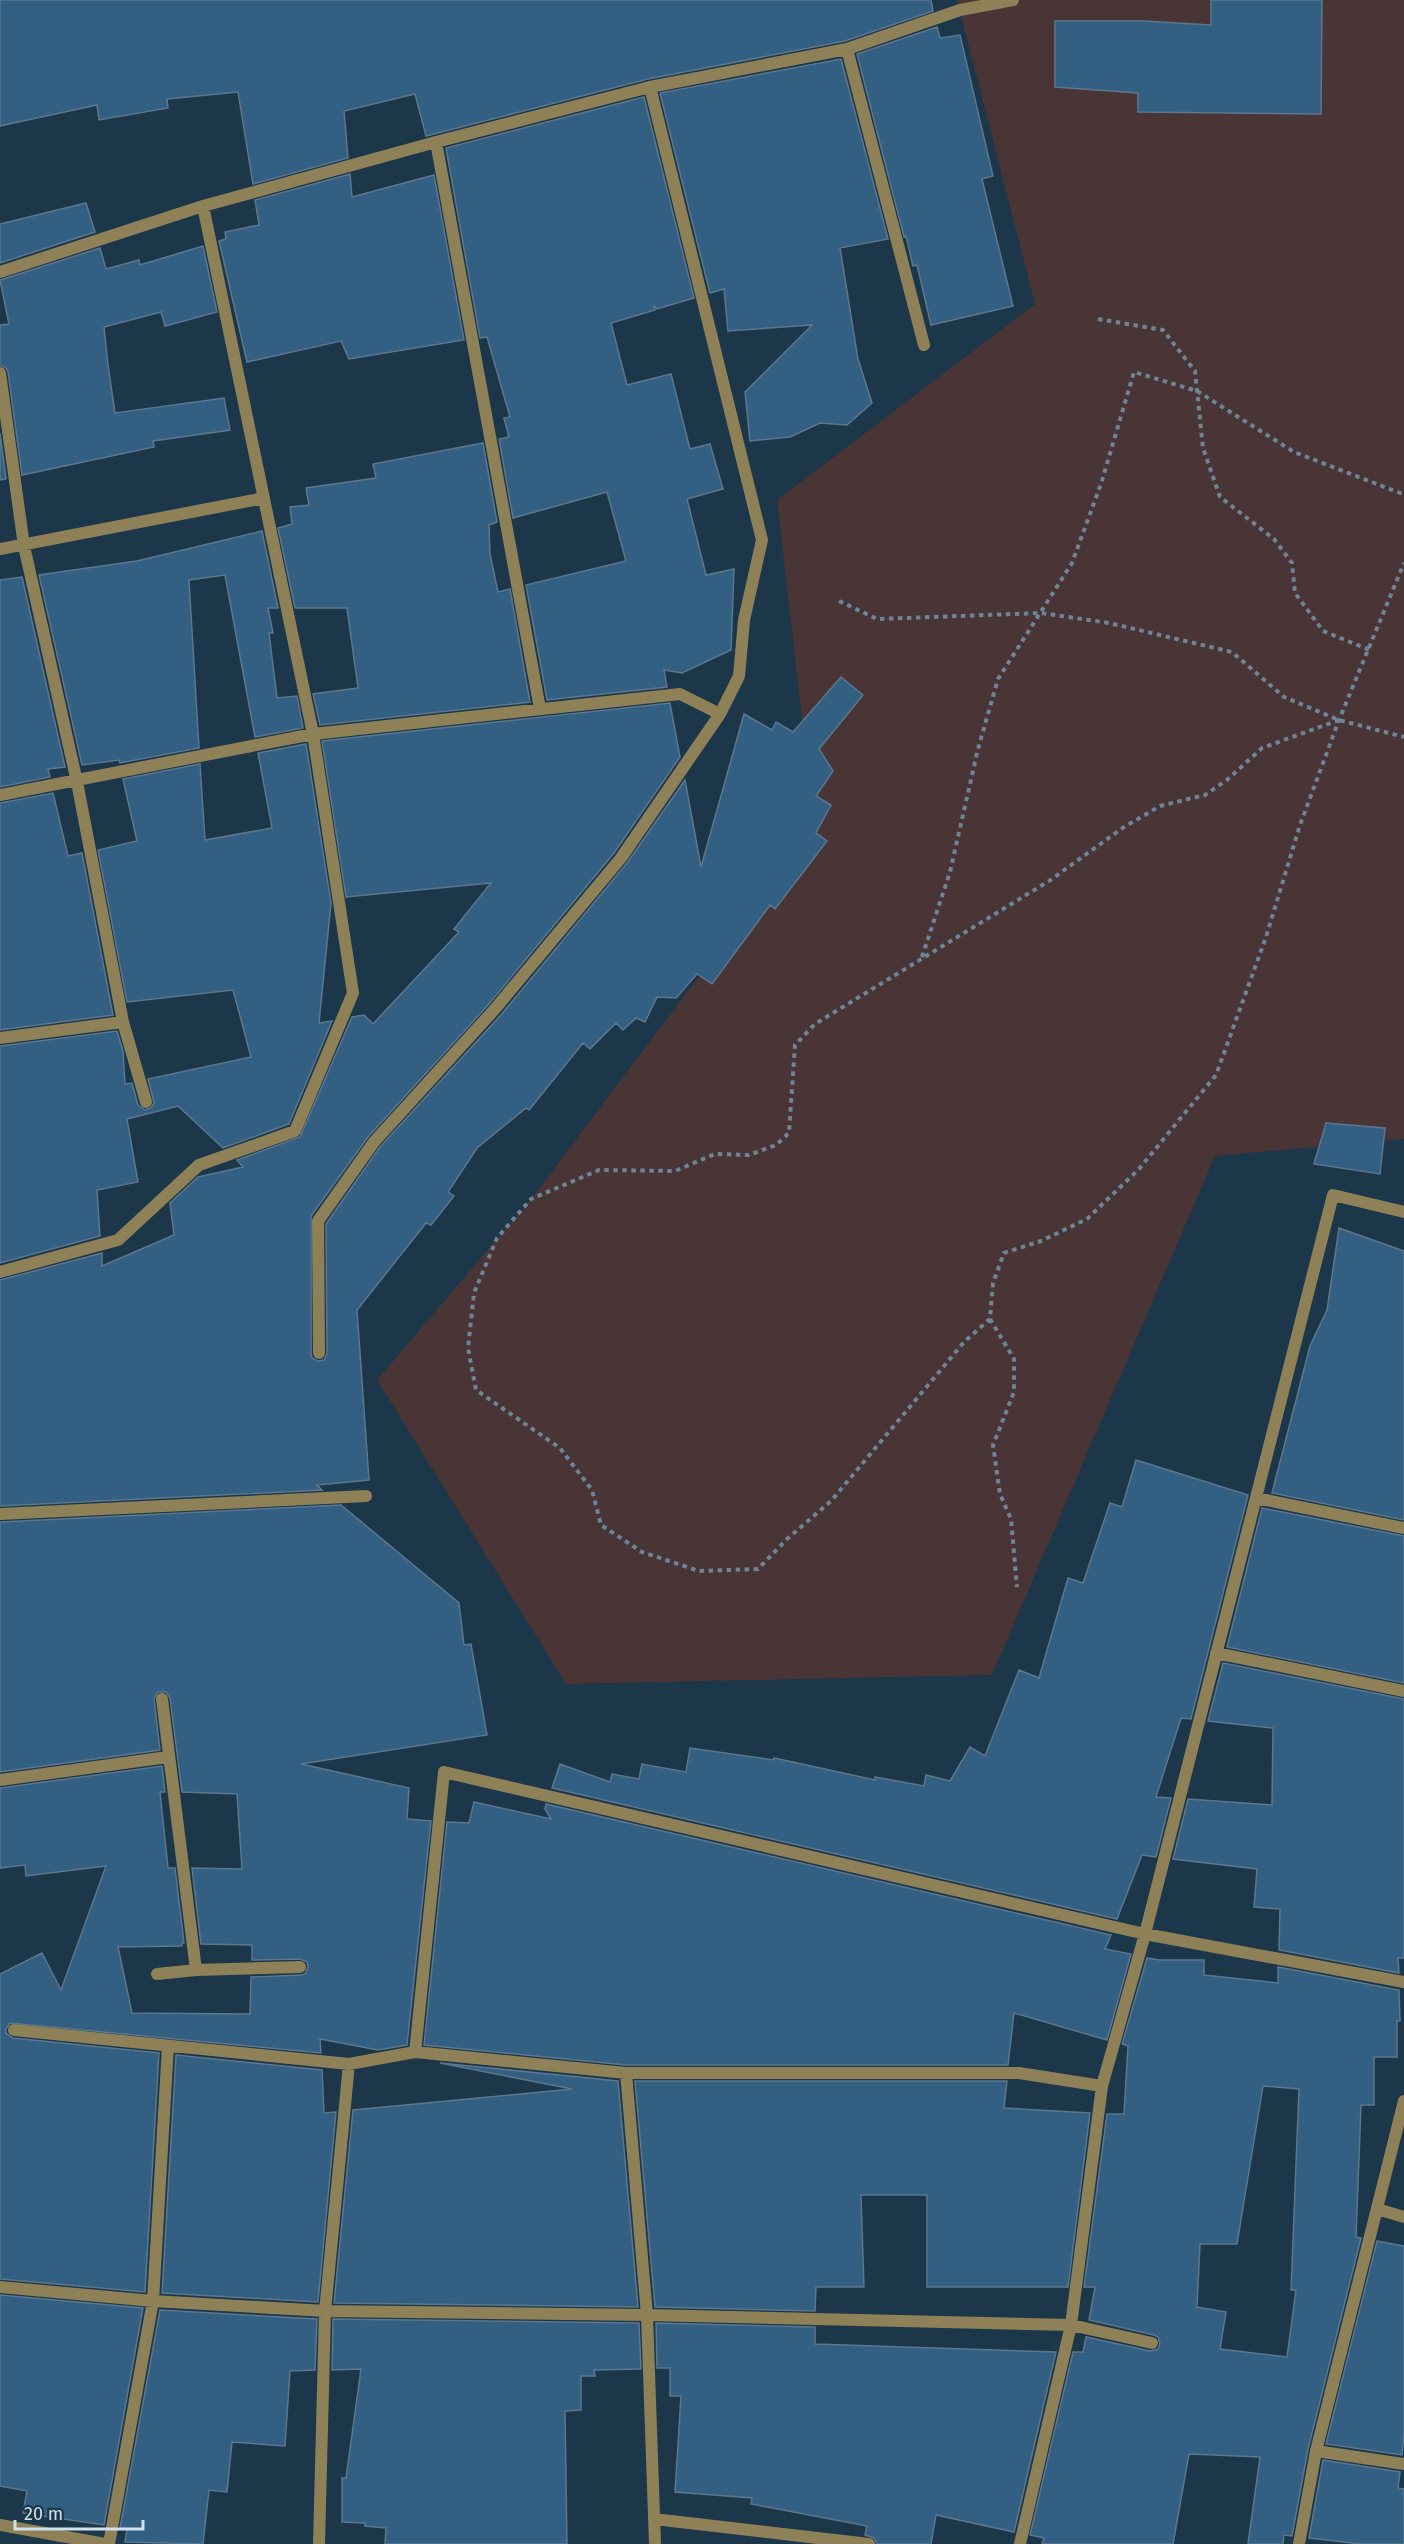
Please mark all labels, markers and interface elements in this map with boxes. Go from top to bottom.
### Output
scale bar [15,2493,142,2531]
text: 20 m [24,2503,63,2525]

